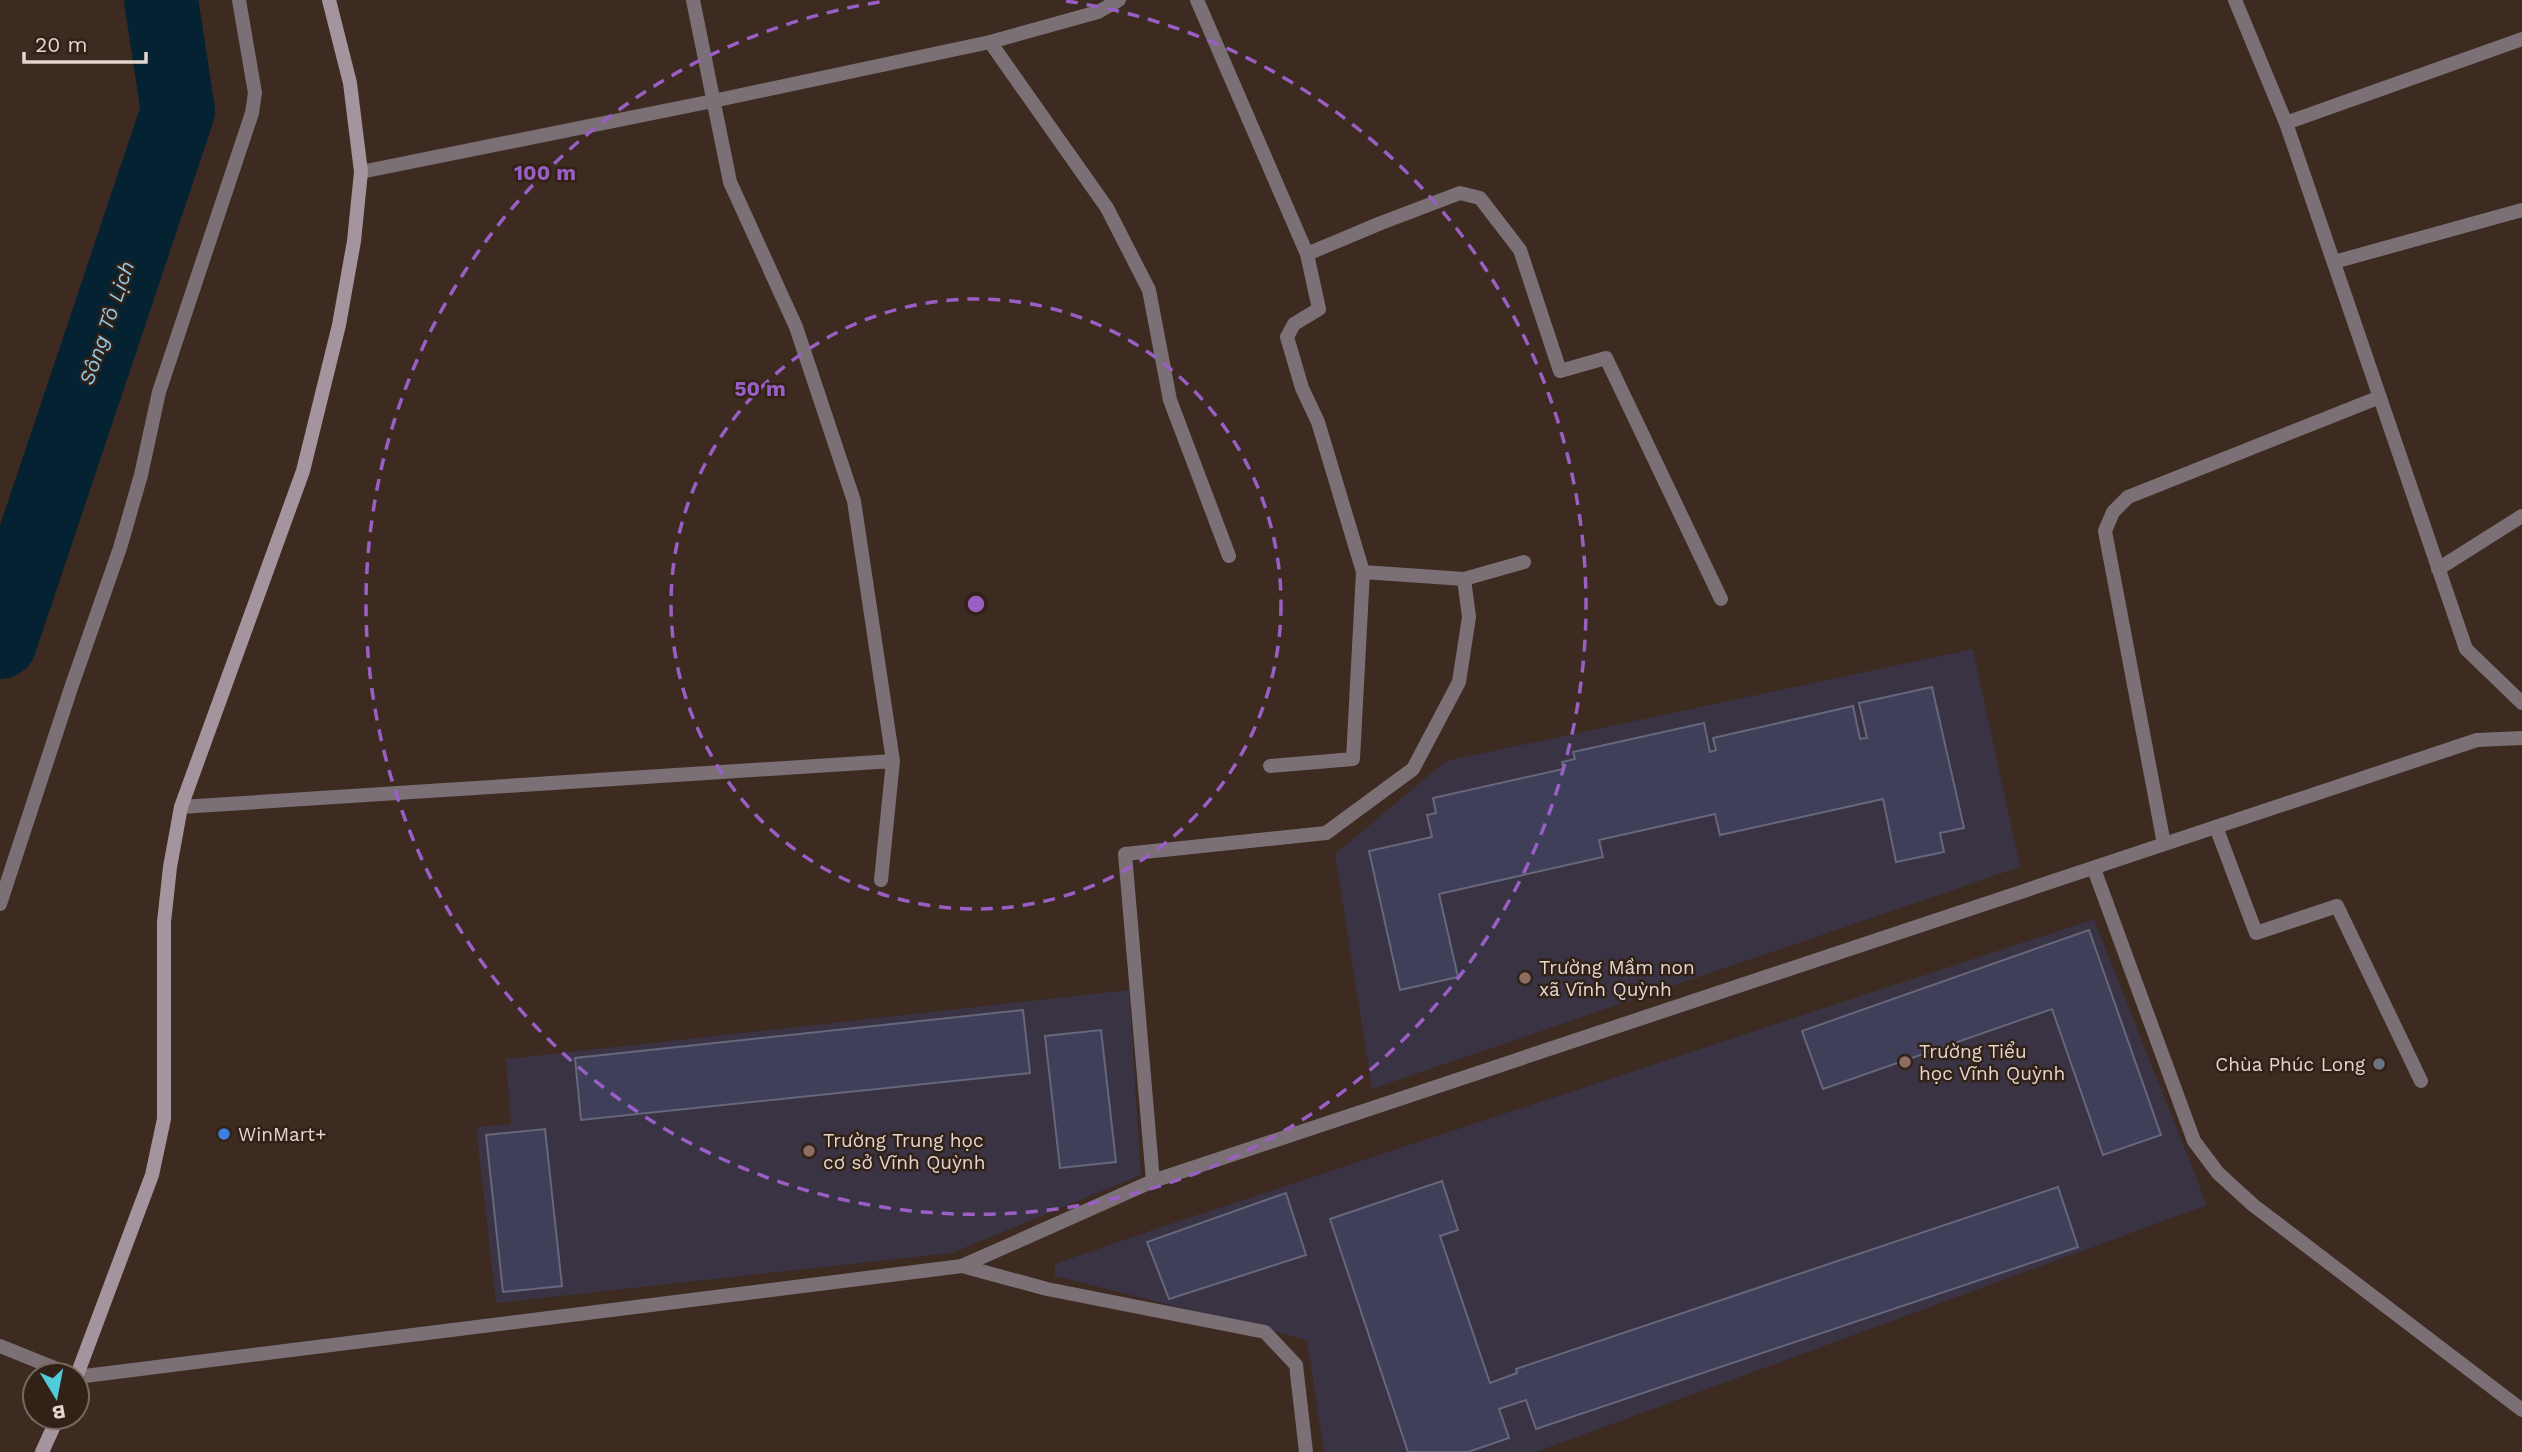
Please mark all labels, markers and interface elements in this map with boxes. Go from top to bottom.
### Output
scale bar [24,21,147,65]
text: 20 m [35,32,87,57]
text: 100 m [514,160,576,185]
water label: Sông Tô Lịch [74,258,139,388]
text: 50 m [734,376,786,401]
centre of rings [964,592,988,616]
place label: Trường Mầm non xã Vĩnh Quỳnh [1539,956,1695,1001]
marker: Trường Mầm non xã Vĩnh Quỳnh [1517,970,1533,986]
place label: Trường Tiểu học Vĩnh Quỳnh [1919,1040,2065,1085]
place label: Chùa Phúc Long [2215,1053,2366,1076]
marker: Trường Tiểu học Vĩnh Quỳnh [1897,1054,1913,1070]
marker: Chùa Phúc Long [2371,1056,2387,1072]
place label: WinMart+ [238,1123,326,1146]
marker: WinMart+ [216,1126,232,1142]
place label: Trường Trung học cơ sở Vĩnh Quỳnh [823,1129,985,1174]
marker: Trường Trung học cơ sở Vĩnh Quỳnh [801,1143,817,1159]
north arrow [21,1361,91,1431]
text: B [50,1400,67,1425]

